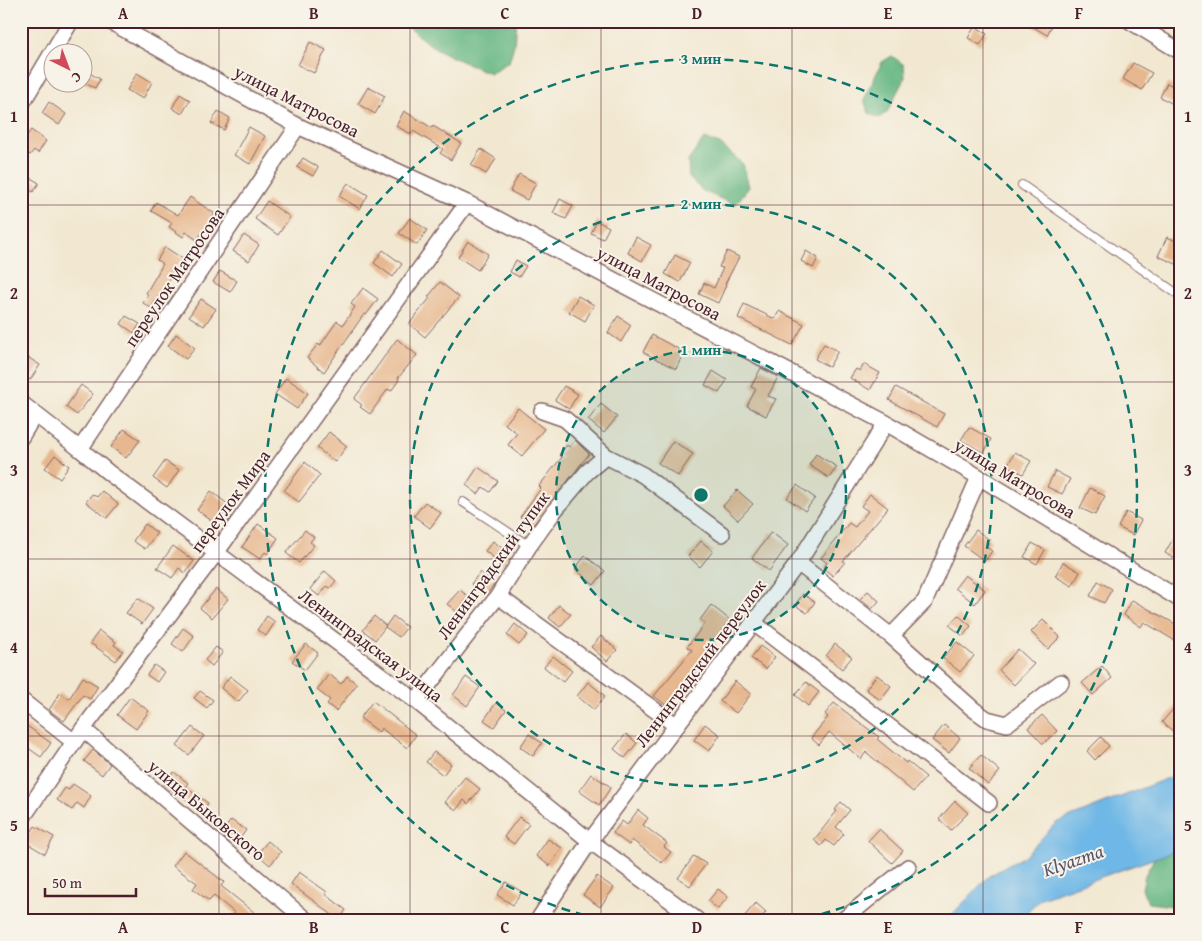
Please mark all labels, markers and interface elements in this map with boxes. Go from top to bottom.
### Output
text: A [118,1,129,25]
text: B [309,1,319,25]
text: C [500,1,510,25]
text: D [692,1,702,25]
text: E [884,1,893,25]
text: F [1075,1,1083,25]
north arrow [42,42,92,92]
text: 3 мин [681,48,722,69]
street label: улица Матросова [229,57,365,144]
text: С [67,68,86,88]
text: 1 [10,104,18,128]
text: 1 [1184,104,1192,128]
text: 2 мин [681,193,722,214]
street label: переулок Матросова [117,201,231,352]
street label: улица Матросова [591,238,726,327]
text: 2 [10,281,18,305]
text: 2 [1184,281,1192,305]
text: 1 мин [681,339,722,360]
street label: улица Матросова [948,431,1081,525]
street label: переулок Мира [183,444,277,558]
text: 3 [10,458,18,482]
text: 3 [1184,458,1192,482]
street label: Ленинградский тупик [430,485,557,645]
centre of rings [692,486,710,504]
street label: Ленинградский переулок [628,573,773,753]
street label: Ленинградская улица [293,582,449,709]
text: 4 [10,635,18,659]
text: 4 [1184,635,1192,659]
street label: улица Быковского [142,752,272,867]
text: 5 [10,813,18,837]
text: 5 [1184,813,1192,837]
water label: Klyazma [1038,837,1107,884]
scale bar [45,866,136,898]
text: 50 m [52,872,83,893]
text: A [118,915,129,939]
text: B [309,915,319,939]
text: C [500,915,510,939]
text: D [692,915,702,939]
text: E [884,915,893,939]
text: F [1075,915,1083,939]

